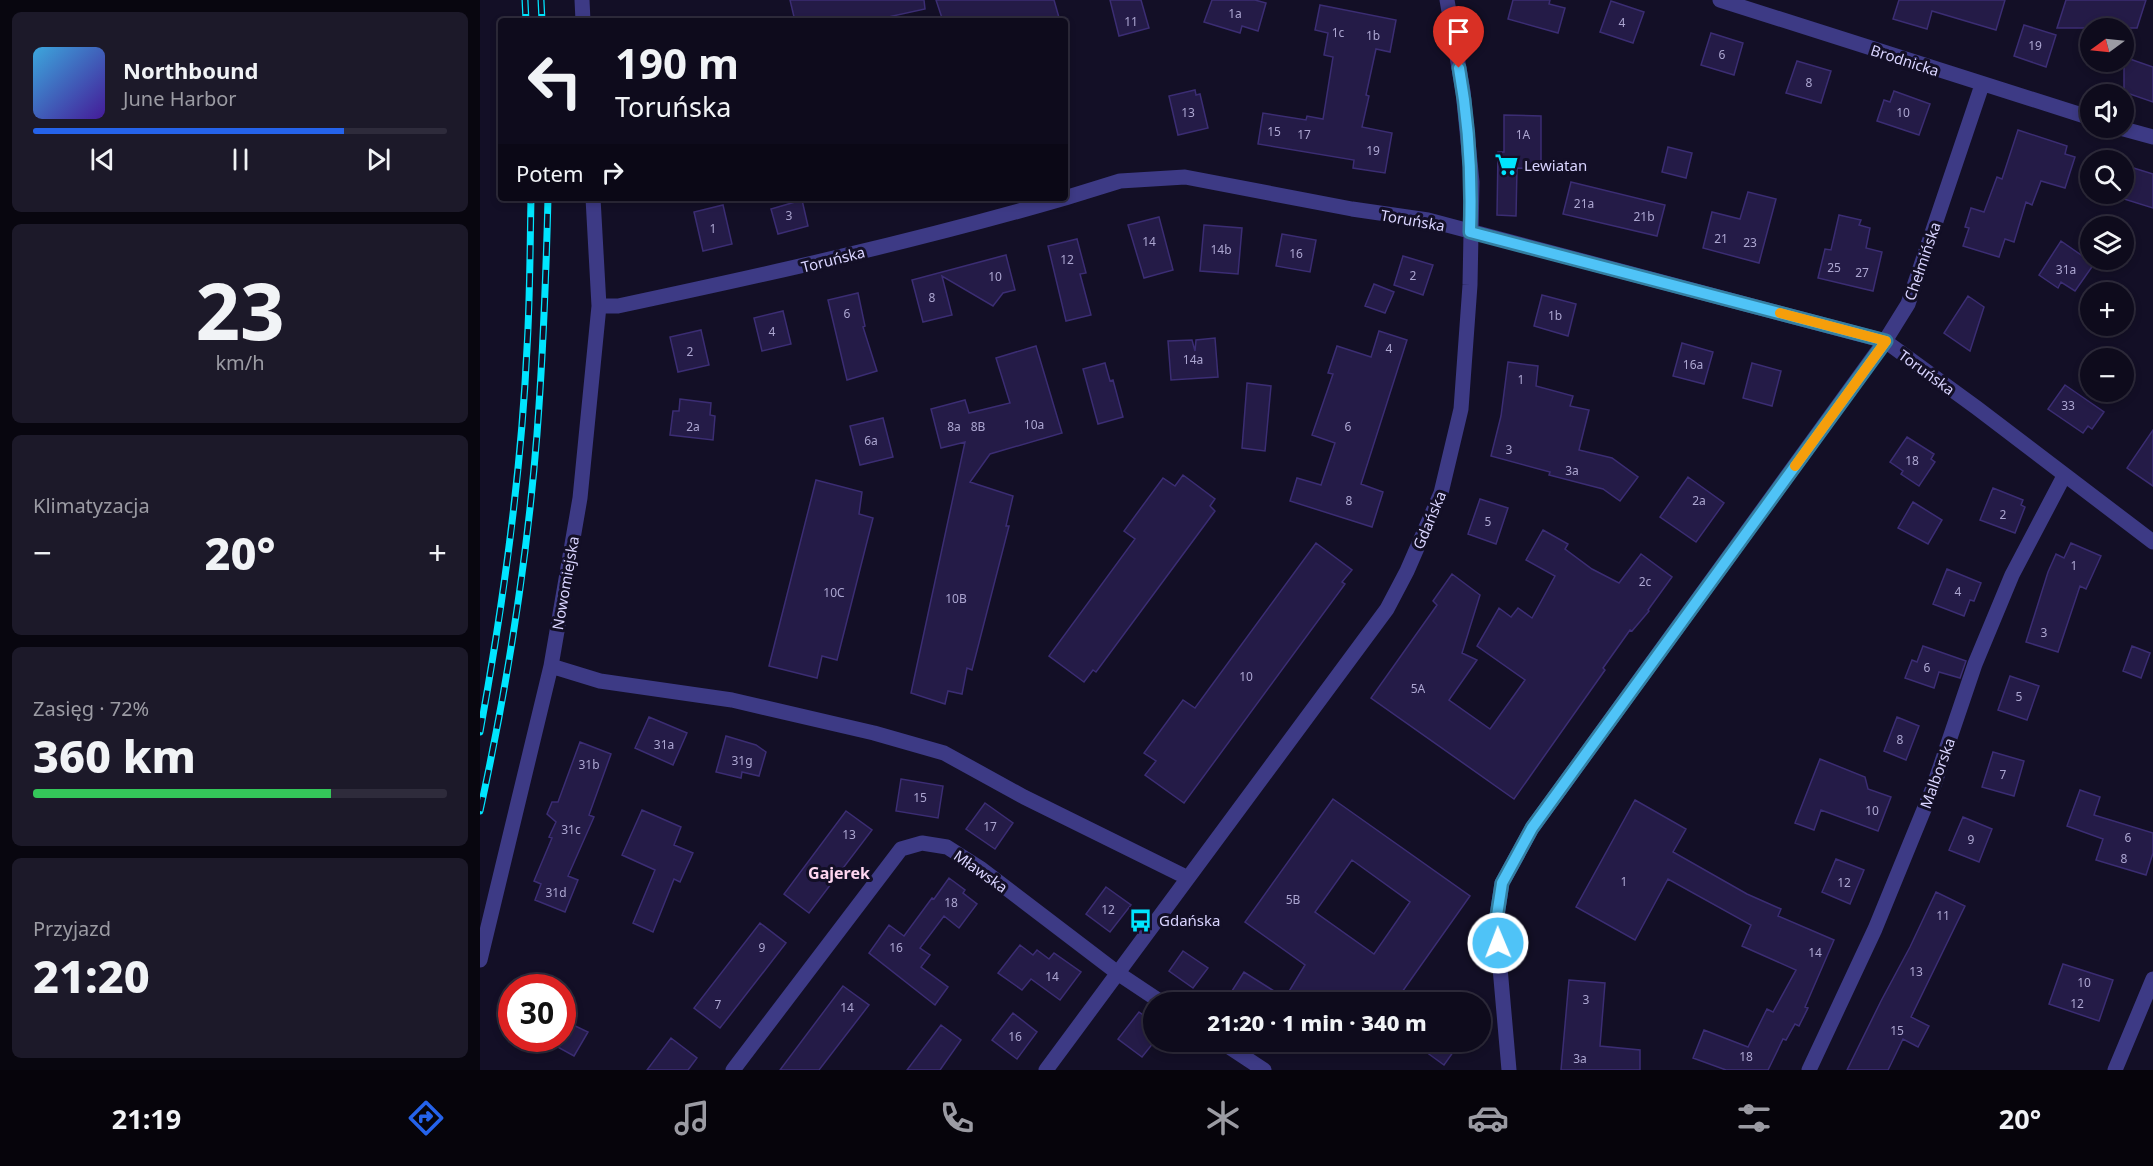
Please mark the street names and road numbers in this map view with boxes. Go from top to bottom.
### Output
street label: Brodnicka [1868,40,1942,80]
street label: Toruńska [1379,205,1447,235]
street label: Chełmińska [1899,219,1945,303]
street label: Toruńska [799,241,867,277]
street label: Toruńska [1895,345,1959,399]
street label: Gdańska [1408,488,1450,552]
street label: Nowomiejska [547,535,583,631]
street label: Malborska [1915,735,1959,811]
street label: Mławska [950,845,1012,897]

